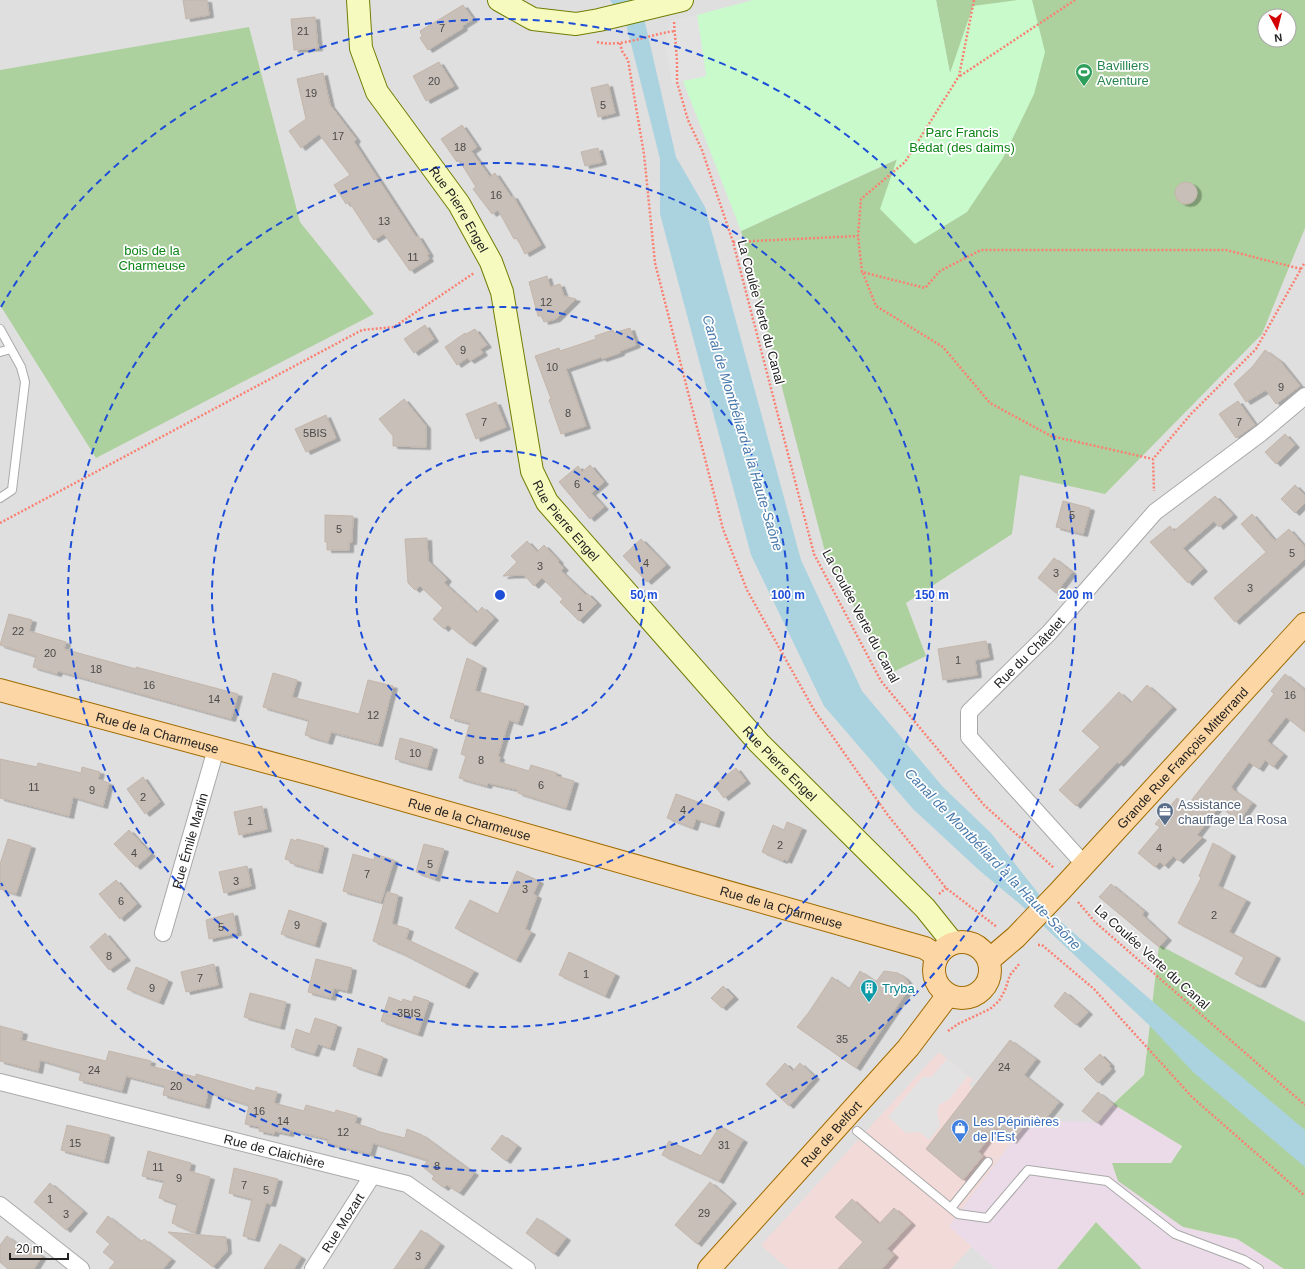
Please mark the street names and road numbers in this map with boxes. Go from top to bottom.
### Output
street label: Rue Pierre Engel [426,163,492,255]
street label: La Coulée Verte du Canal [734,238,788,386]
street label: Rue Pierre Engel [530,478,603,564]
street label: La Coulée Verte du Canal [819,547,903,685]
street label: Rue du Châtelet [991,613,1068,691]
street label: Grande Rue François Mitterrand [1114,684,1251,832]
street label: Rue de la Charmeuse [94,709,220,756]
street label: Rue Pierre Engel [740,723,820,804]
street label: Rue Émile Marlin [169,791,210,890]
street label: Rue de la Charmeuse [407,794,533,843]
street label: Rue de la Charmeuse [718,883,844,932]
street label: La Coulée Verte du Canal [1092,902,1212,1012]
street label: Rue de Belfort [797,1098,864,1170]
street label: Rue de Claichière [223,1131,326,1171]
street label: Rue Mozart [318,1190,367,1255]

